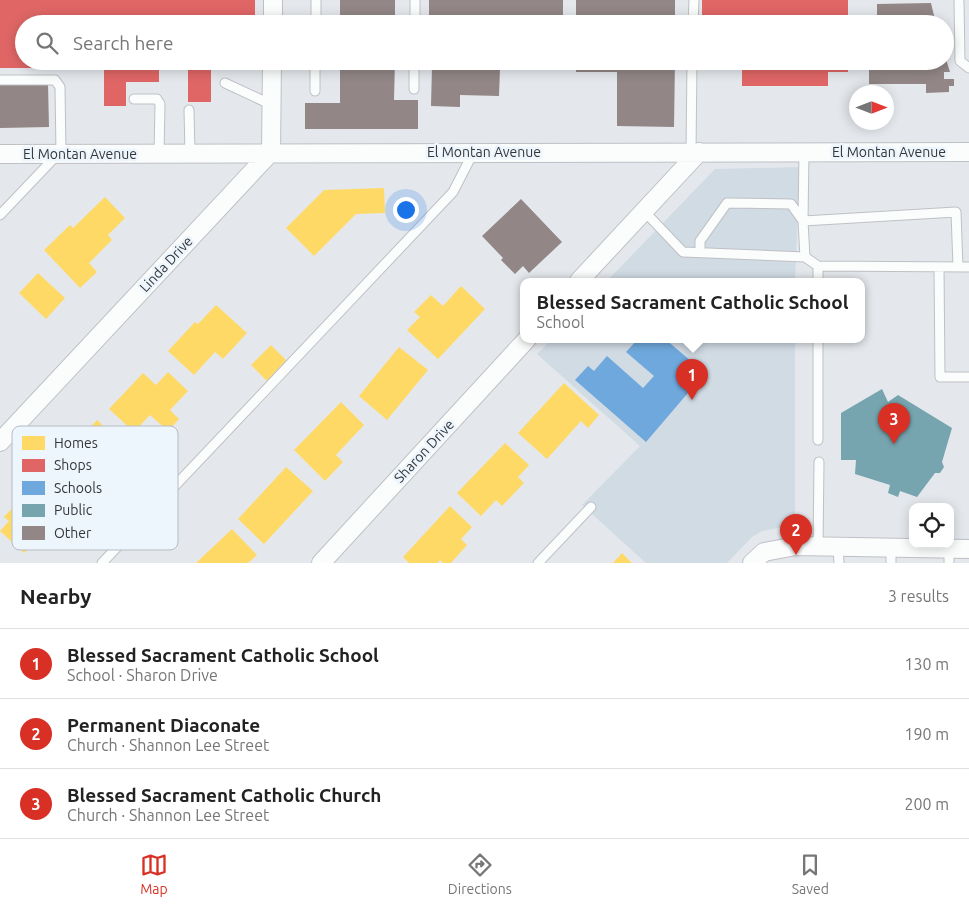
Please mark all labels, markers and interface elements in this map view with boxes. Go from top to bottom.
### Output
search box [15,15,954,70]
icon: search [33,29,61,57]
text: Search here [73,32,173,54]
north arrow [849,85,894,130]
street label: El Montan Avenue [427,144,541,160]
street label: El Montan Avenue [832,144,946,160]
street label: El Montan Avenue [23,146,137,162]
your location [393,197,419,223]
street label: Linda Drive [136,233,196,295]
popup [520,278,865,343]
text: Blessed Sacrament Catholic School [537,291,848,313]
text: School [537,313,584,331]
pin: 1 [676,359,708,400]
pin: 3 [878,403,910,444]
street label: Sharon Drive [391,416,457,486]
legend [12,426,178,550]
text: Homes [54,435,98,451]
text: Shops [54,457,92,473]
text: Schools [54,480,102,496]
text: Public [54,502,93,518]
map controls [909,503,954,548]
button: locate [909,503,954,548]
pin: 2 [780,514,812,555]
text: Other [54,525,92,541]
text: Nearby [20,584,91,608]
text: 3 results [888,587,949,605]
text: Blessed Sacrament Catholic School [67,644,379,666]
text: 1 [31,655,41,673]
text: 130 m [904,655,949,673]
text: School · Sharon Drive [67,666,218,684]
text: Permanent Diaconate [67,714,260,736]
text: 2 [31,725,41,743]
text: 190 m [904,725,949,743]
text: Church · Shannon Lee Street [67,736,269,754]
text: Blessed Sacrament Catholic Church [67,784,381,806]
text: 3 [31,795,41,813]
text: 200 m [904,795,949,813]
text: Church · Shannon Lee Street [67,806,269,824]
tab: Map [140,851,168,897]
tab: Directions [448,851,512,897]
tab: Saved [792,851,829,897]

